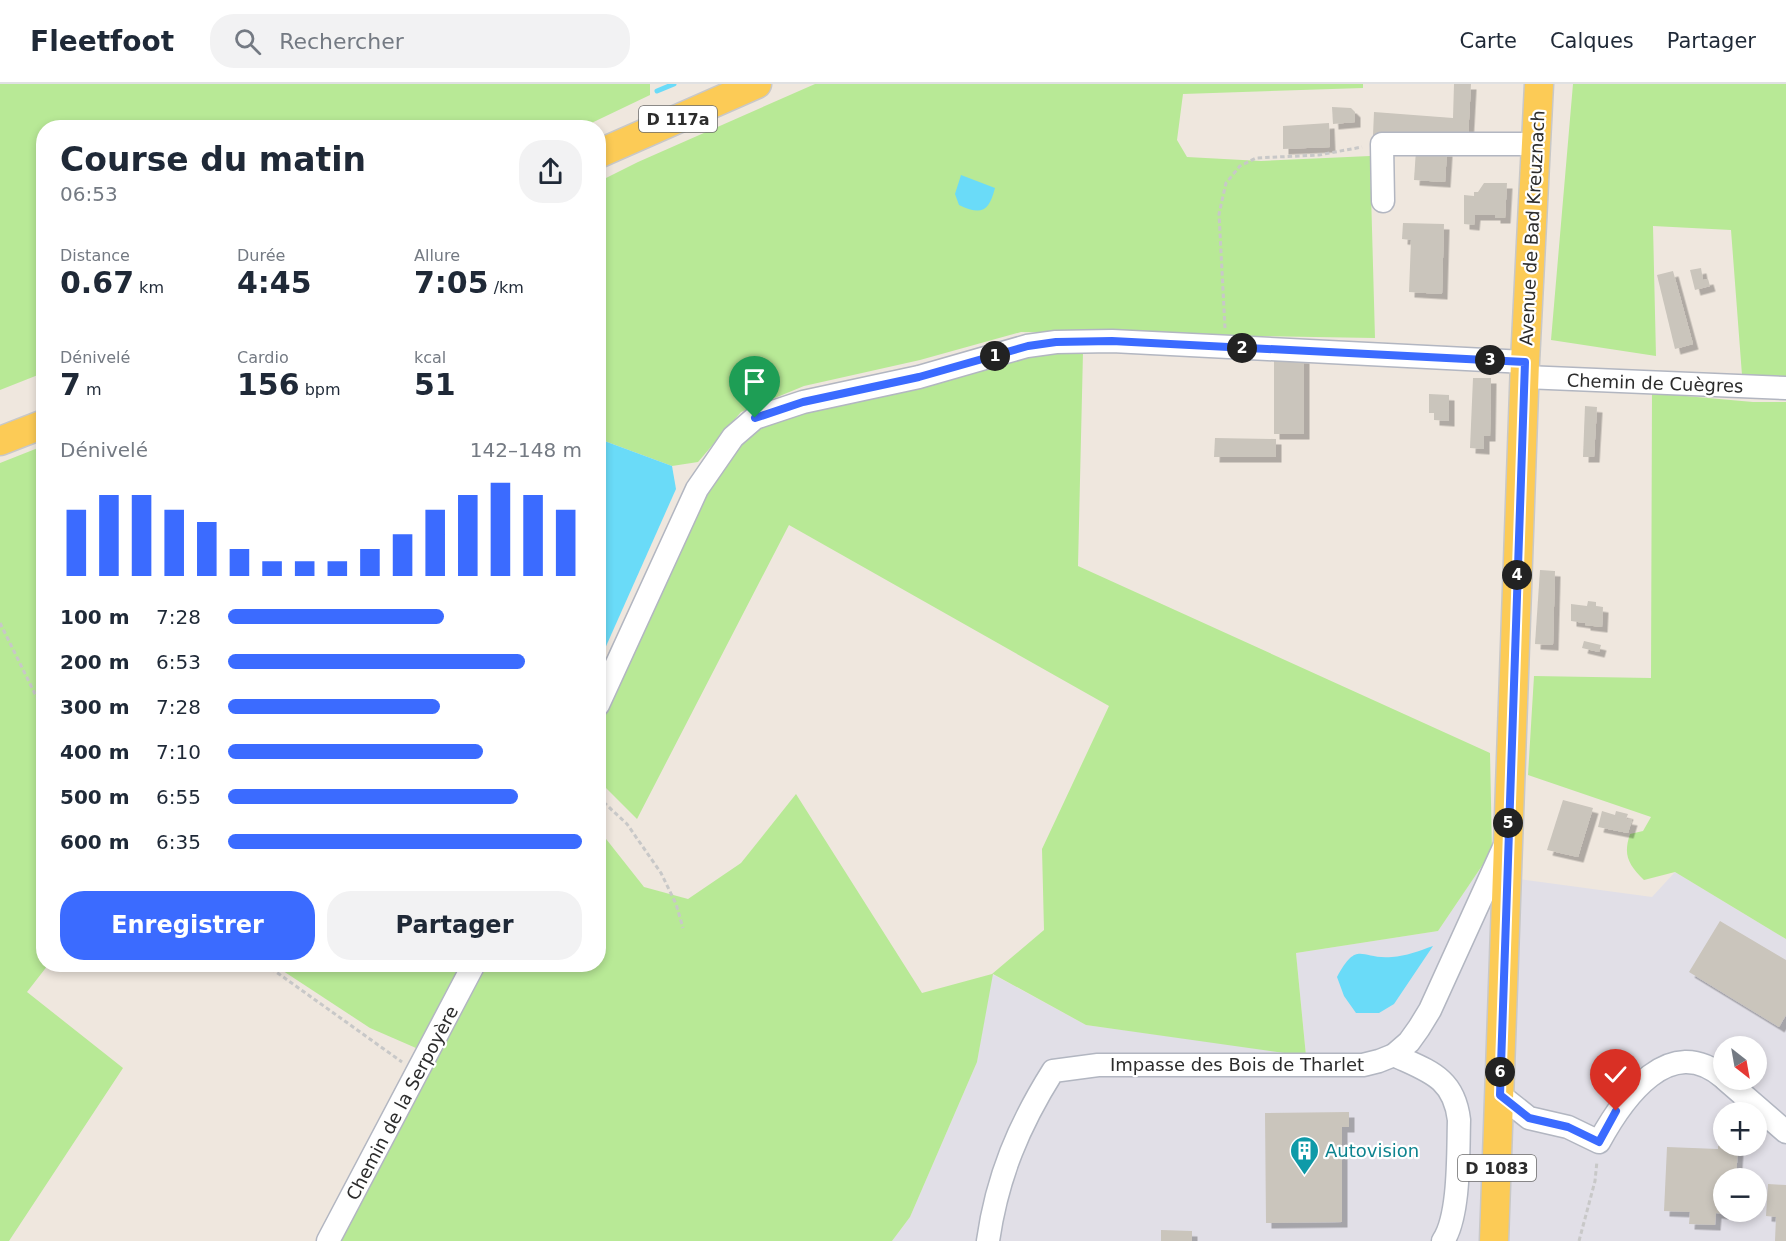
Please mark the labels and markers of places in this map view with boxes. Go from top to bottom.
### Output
pin: 2 [1227,333,1257,363]
pin: 1 [980,341,1010,371]
pin: 3 [1475,345,1505,375]
pin [729,356,780,418]
pin: 4 [1502,560,1532,590]
pin: 5 [1493,808,1523,838]
pin [1590,1049,1641,1111]
pin: 6 [1485,1057,1515,1087]
building icon: Autovision [1288,1134,1320,1176]
place label: Autovision [1325,1140,1419,1161]

